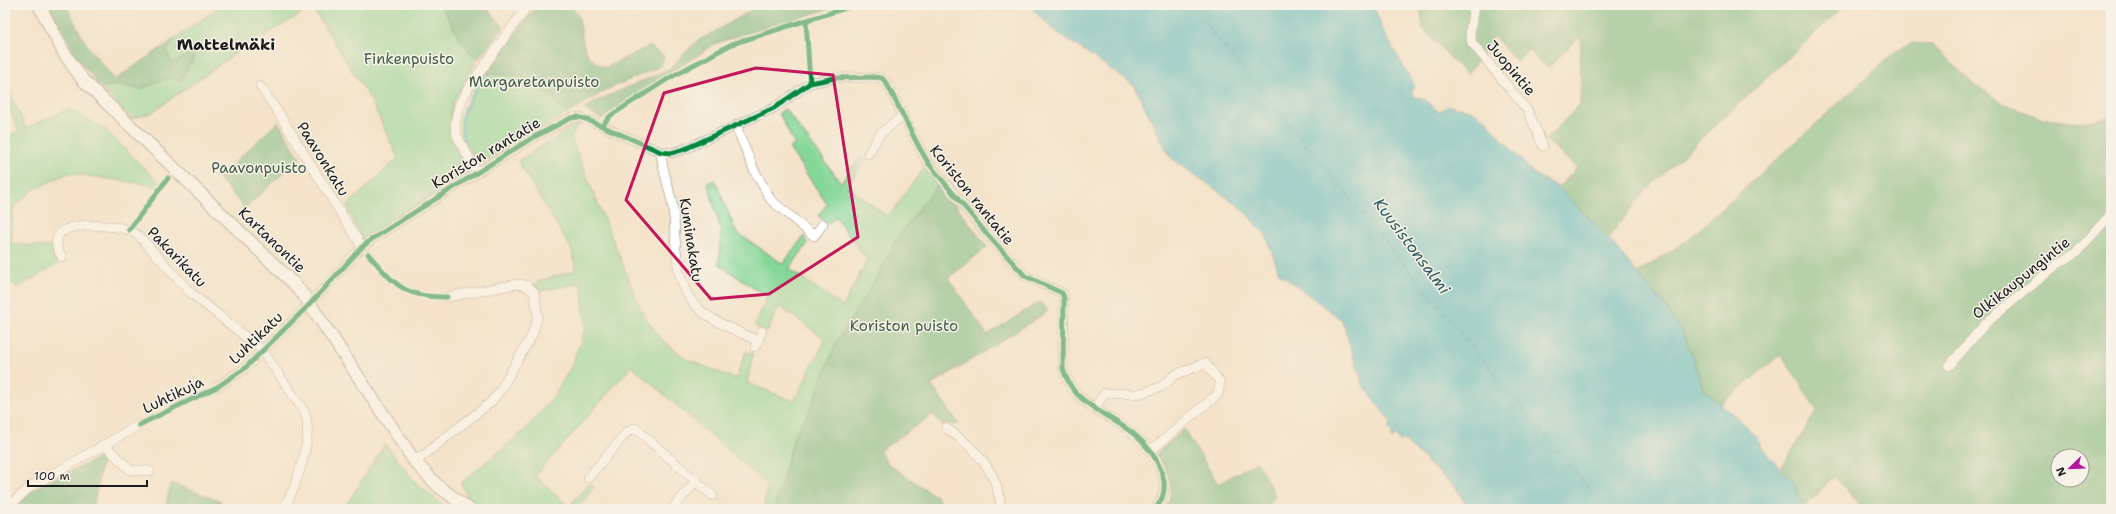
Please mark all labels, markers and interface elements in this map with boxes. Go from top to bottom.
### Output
district label: Mattelmäki [177,34,275,55]
street label: Juopintie [1482,36,1540,100]
park label: Finkenpuisto [364,49,454,69]
park label: Margaretanpuisto [469,72,599,92]
street label: Koriston rantatie [428,113,544,193]
street label: Paavonkatu [292,118,354,200]
street label: Koriston rantatie [925,141,1019,249]
park label: Paavonpuisto [211,158,307,178]
water label: Kuusistonsalmi [1369,194,1455,299]
street label: Kuminakatu [674,196,708,284]
street label: Kartanontie [234,203,310,277]
street label: Pakarikatu [143,222,211,292]
street label: Olkikaupungintie [1968,232,2074,324]
street label: Luhtikatu [225,307,287,369]
park label: Koriston puisto [850,316,958,336]
street label: Luhtikuja [139,371,208,418]
north arrow [2050,448,2090,488]
scale bar [28,462,147,488]
text: N [2053,465,2070,479]
text: 100 m [34,468,70,484]

